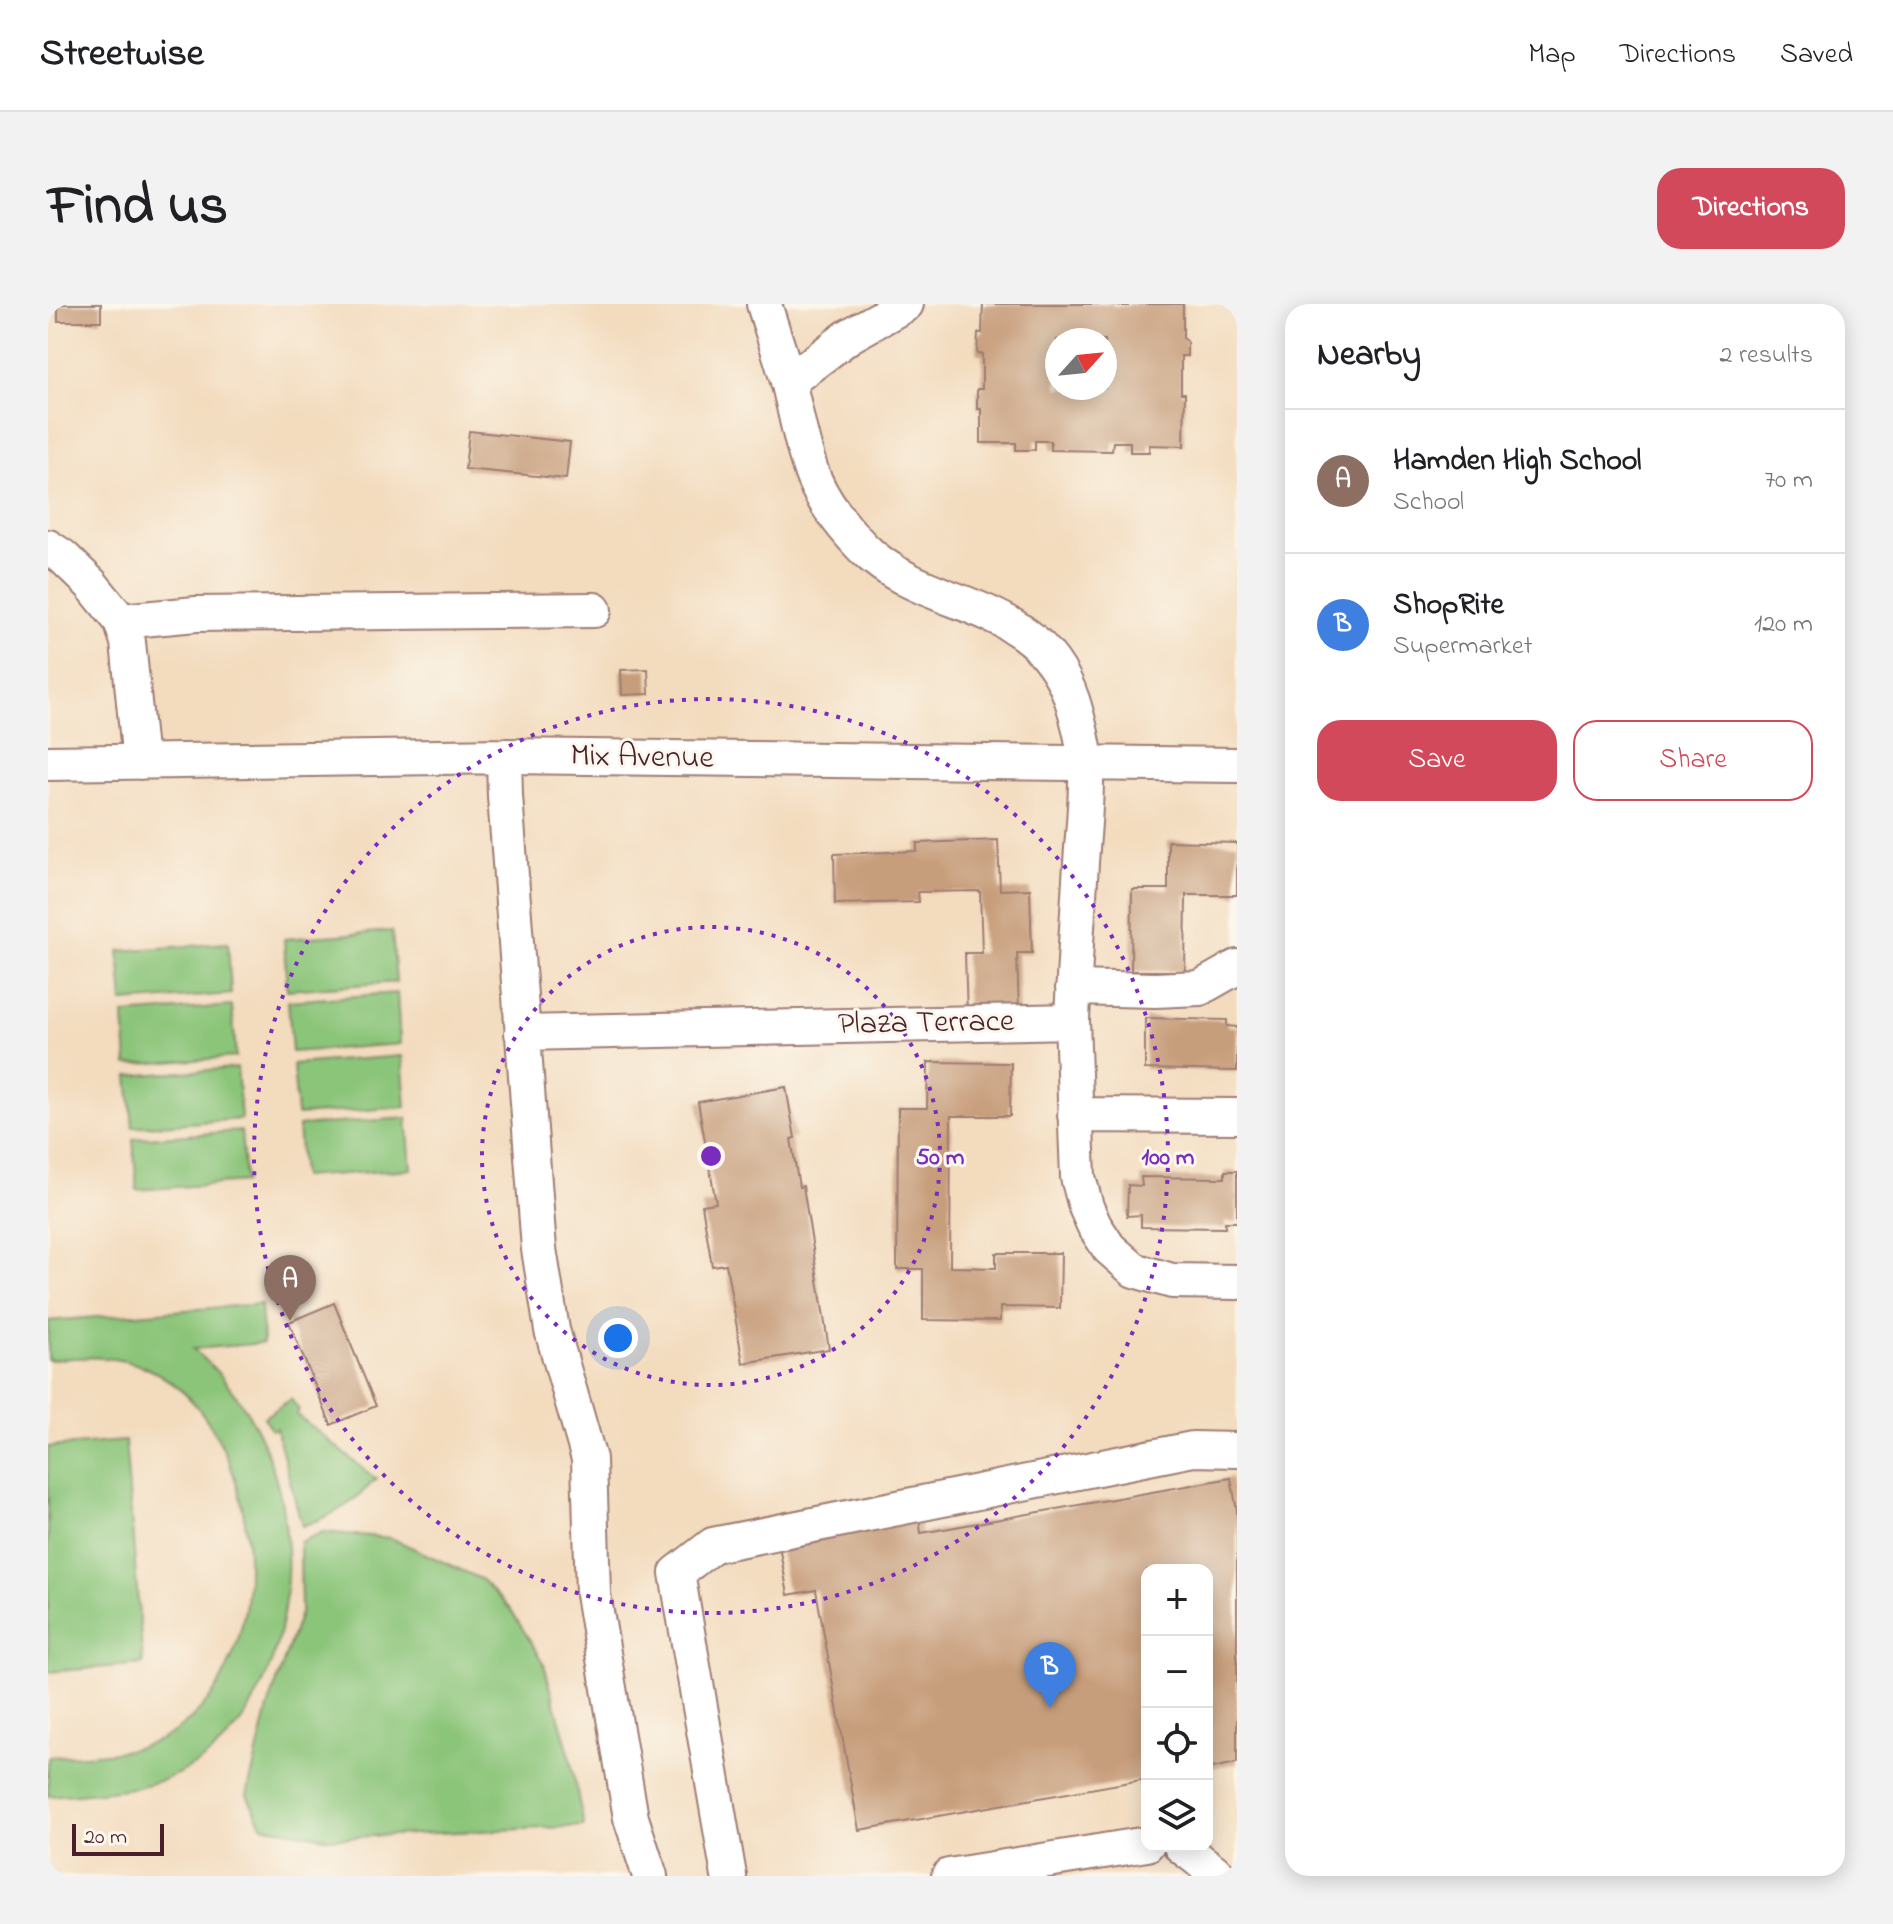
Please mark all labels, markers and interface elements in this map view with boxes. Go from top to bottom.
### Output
text: Streetwise [40,27,204,83]
text: Map [1528,35,1576,76]
text: Directions [1620,35,1736,76]
text: Saved [1780,35,1853,76]
text: Find us [48,168,228,249]
button: Directions [1657,168,1845,249]
north arrow [1045,328,1117,400]
text: Nearby [1317,331,1421,381]
text: 2 results [1720,337,1813,375]
text: Hamden High School [1393,440,1642,484]
text: A [1335,462,1351,500]
text: 70 m [1764,462,1813,500]
text: School [1393,484,1464,522]
text: ShopRite [1393,584,1504,628]
text: B [1334,606,1352,644]
text: 120 m [1754,606,1813,644]
text: Supermarket [1393,628,1532,666]
button: Save [1317,720,1557,801]
button: Share [1573,720,1813,801]
street label: Mix Avenue [570,733,715,783]
street label: Plaza Terrace [837,999,1015,1049]
text: 50 m [916,1141,965,1176]
text: 100 m [1142,1141,1195,1176]
centre of rings [697,1142,725,1170]
pin: A [264,1255,316,1321]
your location [598,1318,638,1358]
map controls [1141,1564,1213,1852]
button: + [1141,1564,1213,1636]
button: − [1141,1636,1213,1708]
pin: B [1024,1642,1076,1708]
button: locate [1141,1708,1213,1780]
button: layers [1141,1780,1213,1852]
scale bar [72,1820,164,1856]
text: 20 m [84,1822,127,1854]

